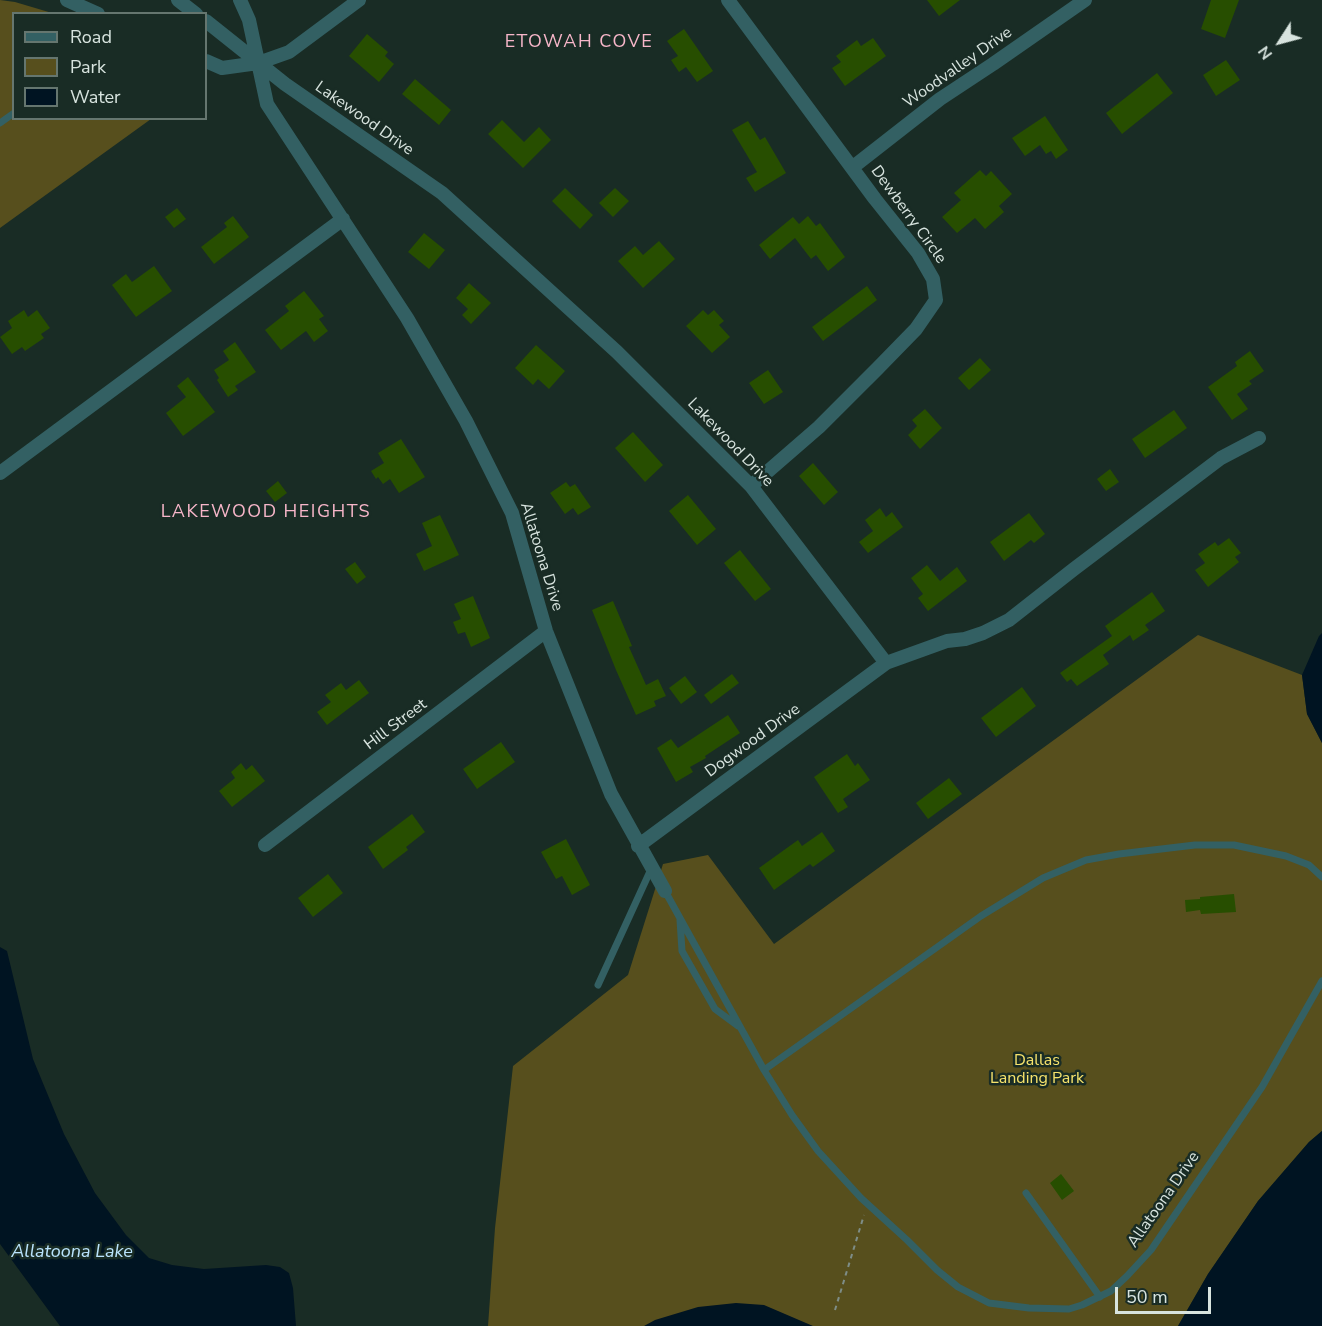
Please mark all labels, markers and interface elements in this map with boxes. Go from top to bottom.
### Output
legend [12,12,207,120]
north arrow [1250,12,1310,72]
street label: Woodvalley Drive [900,23,1016,113]
text: Road [70,25,112,49]
district label: ETOWAH COVE [505,32,653,54]
text: N [1253,41,1278,64]
text: Park [70,55,106,79]
street label: Lakewood Drive [311,78,417,160]
text: Water [70,85,121,109]
street label: Dewberry Circle [866,162,950,268]
street label: Lakewood Drive [683,395,777,491]
street label: Allatoona Drive [515,500,567,614]
district label: LAKEWOOD HEIGHTS [161,502,371,524]
street label: Hill Street [361,695,431,755]
street label: Dogwood Drive [702,700,804,782]
park label: Dallas Landing Park [990,1051,1084,1089]
street label: Allatoona Drive [1124,1148,1204,1252]
water label: Allatoona Lake [11,1242,133,1264]
scale bar [1118,1275,1214,1313]
text: 50 m [1126,1285,1168,1309]

